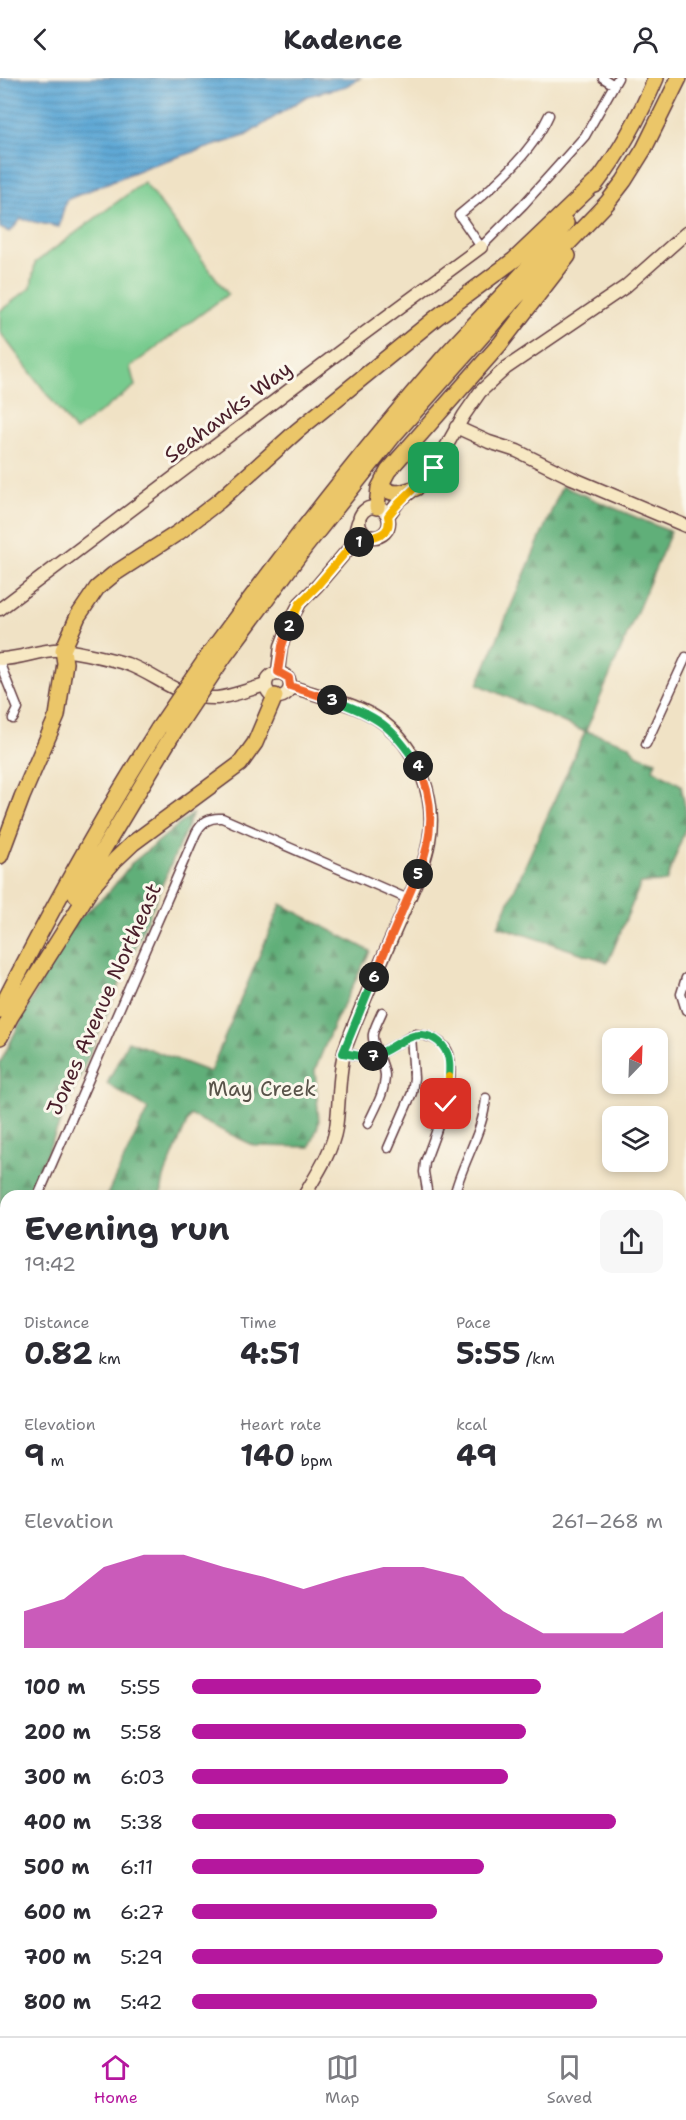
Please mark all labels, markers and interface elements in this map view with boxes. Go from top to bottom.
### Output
text: Kadence [283,21,403,58]
icon: back [24,23,57,56]
icon: person [629,23,662,56]
street label: Seahawks Way [158,355,298,469]
pin [408,442,459,493]
icon: arrive [417,451,450,484]
pin: 1 [344,527,374,557]
text: 1 [355,531,363,552]
pin: 2 [274,611,304,641]
text: 2 [283,615,295,636]
pin: 3 [317,685,347,715]
text: 3 [326,689,338,710]
pin: 4 [403,751,433,781]
text: 4 [412,755,424,776]
pin: 5 [403,859,433,889]
text: 5 [413,863,423,884]
street label: Jones Avenue Northeast [40,878,168,1120]
pin: 6 [359,962,389,992]
text: 6 [368,966,380,987]
north arrow [602,1028,668,1094]
map controls [602,1028,668,1172]
pin: 7 [358,1041,388,1071]
text: 7 [367,1045,379,1066]
park label: May Creek [208,1075,316,1103]
pin [420,1078,471,1129]
icon: check [429,1087,462,1120]
button: layers [602,1106,668,1172]
text: Evening run [24,1206,230,1251]
button: share [600,1210,663,1273]
text: 19:42 [24,1251,76,1277]
text: Distance [24,1312,90,1333]
text: Time [240,1312,277,1333]
text: Pace [456,1312,491,1333]
text: 0.82 [24,1333,93,1374]
text: 4:51 [240,1333,301,1374]
text: 5:55 [456,1333,521,1374]
text: km [93,1348,121,1369]
text: /km [521,1348,555,1369]
text: Elevation [24,1414,96,1435]
text: Heart rate [240,1414,322,1435]
text: kcal [456,1414,487,1435]
text: 9 [24,1435,45,1476]
text: 140 [240,1435,295,1476]
text: 49 [456,1435,497,1476]
text: m [45,1450,64,1471]
text: bpm [295,1450,333,1471]
text: Elevation [24,1508,114,1534]
text: 261–268 m [551,1508,663,1534]
text: 100 m [24,1674,86,1700]
text: 5:55 [120,1674,160,1700]
text: 200 m [24,1719,91,1745]
text: 5:58 [120,1719,162,1745]
text: 300 m [24,1764,91,1790]
text: 6:03 [120,1764,165,1790]
text: 400 m [24,1809,91,1835]
text: 5:38 [120,1809,163,1835]
text: 500 m [24,1854,90,1880]
text: 6:11 [120,1854,153,1880]
text: 600 m [24,1899,91,1925]
text: 6:27 [120,1899,164,1925]
text: 700 m [24,1944,91,1970]
text: 5:29 [120,1944,163,1970]
text: 800 m [24,1989,91,2015]
text: 5:42 [120,1989,162,2015]
tab: Home [94,2051,138,2108]
tab: Map [325,2051,359,2108]
tab: Saved [547,2051,592,2108]

